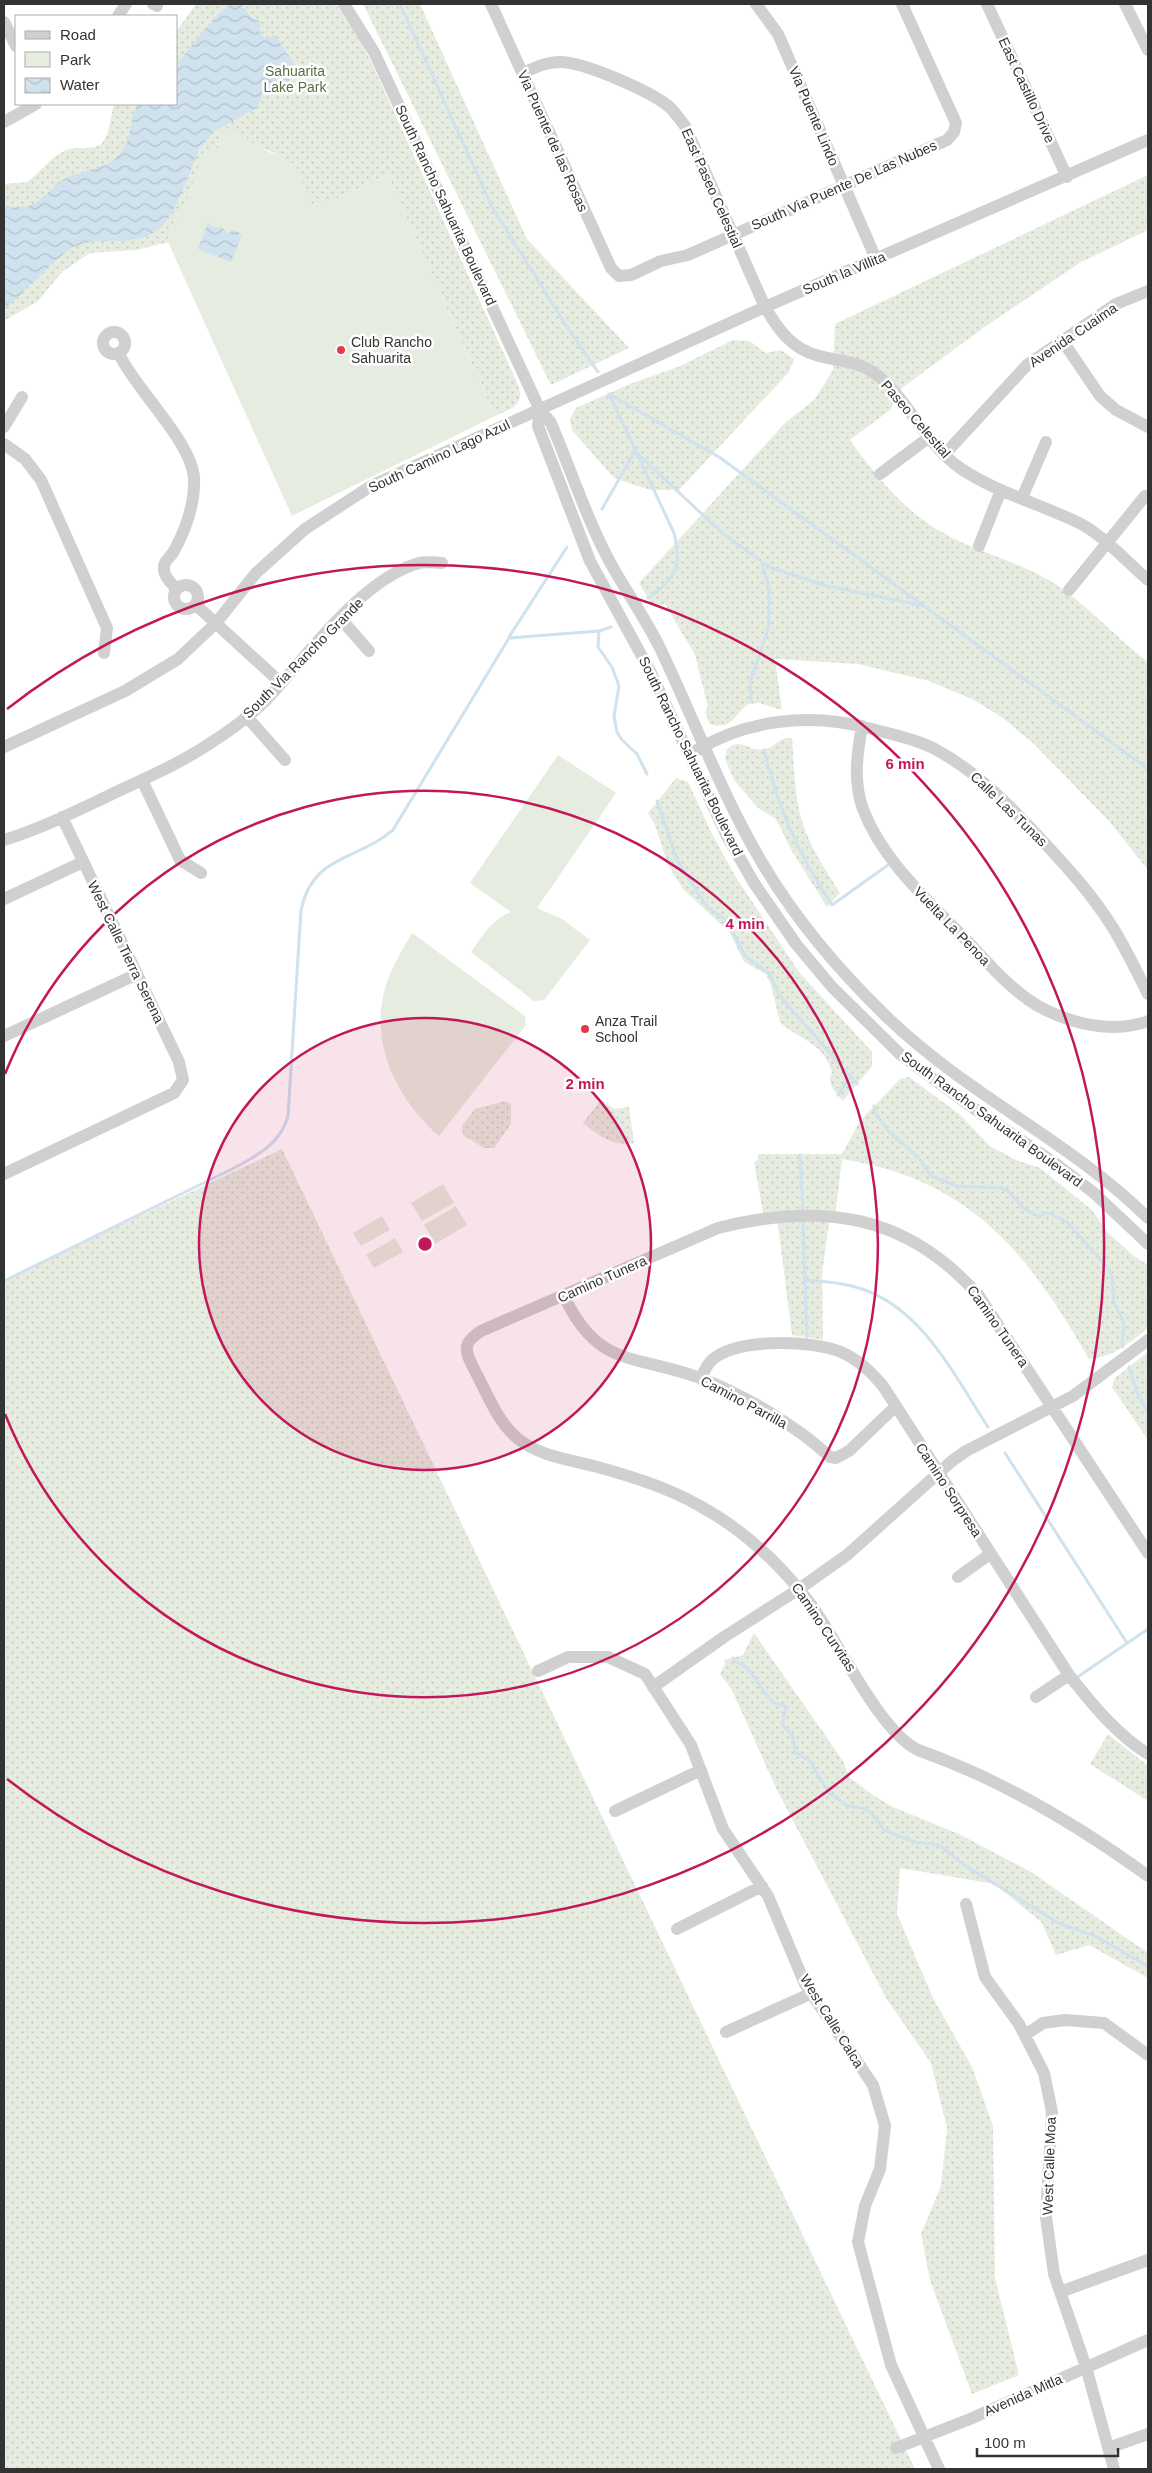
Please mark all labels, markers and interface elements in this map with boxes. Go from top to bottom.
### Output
legend [15,15,178,105]
text: Road [60,26,96,43]
street label: East Castillo Drive [996,35,1059,145]
text: Park [60,51,91,68]
park label: Sahuarita Lake Park [263,63,328,95]
street label: Via Puente Lindo [786,64,842,168]
street label: Via Puente de las Rosas [515,68,591,214]
text: Water [60,76,99,93]
street label: South Rancho Sahuarita Boulevard [392,102,500,308]
street label: East Paseo Celestial [678,126,746,250]
street label: South Via Puente De Las Nubes [749,137,939,233]
street label: South la Villita [800,248,888,298]
street label: Avenida Cuaima [1026,300,1120,370]
place label: Club Rancho Sahuarita [351,334,432,366]
marker: Club Rancho Sahuarita [335,344,347,356]
street label: Paseo Celestial [878,377,954,461]
street label: South Camino Lago Azul [366,416,512,496]
street label: South Via Rancho Grande [240,594,367,721]
street label: South Rancho Sahuarita Boulevard [636,654,746,858]
text: 6 min [885,755,925,772]
street label: Calle Las Tunas [967,768,1051,850]
street label: West Calle Tierra Serena [85,878,168,1026]
street label: Vuelta La Penoa [910,883,994,969]
text: 4 min [725,915,765,932]
place label: Anza Trail School [595,1013,657,1045]
marker: Anza Trail School [579,1023,591,1035]
street label: South Rancho Sahuarita Boulevard [899,1048,1085,1190]
text: 2 min [565,1075,605,1092]
centre of rings [416,1235,434,1253]
street label: Camino Tunera [555,1252,649,1306]
street label: Camino Tunera [964,1282,1032,1370]
street label: Camino Parrilla [698,1372,790,1432]
street label: Camino Sorpresa [913,1440,985,1540]
street label: Camino Curvitas [788,1580,860,1674]
street label: West Calle Calca [797,1971,867,2071]
street label: West Calle Moa [1039,2116,1059,2216]
street label: Avenida Mitla [981,2371,1065,2419]
scale bar [977,2426,1118,2458]
text: 100 m [984,2434,1026,2451]

